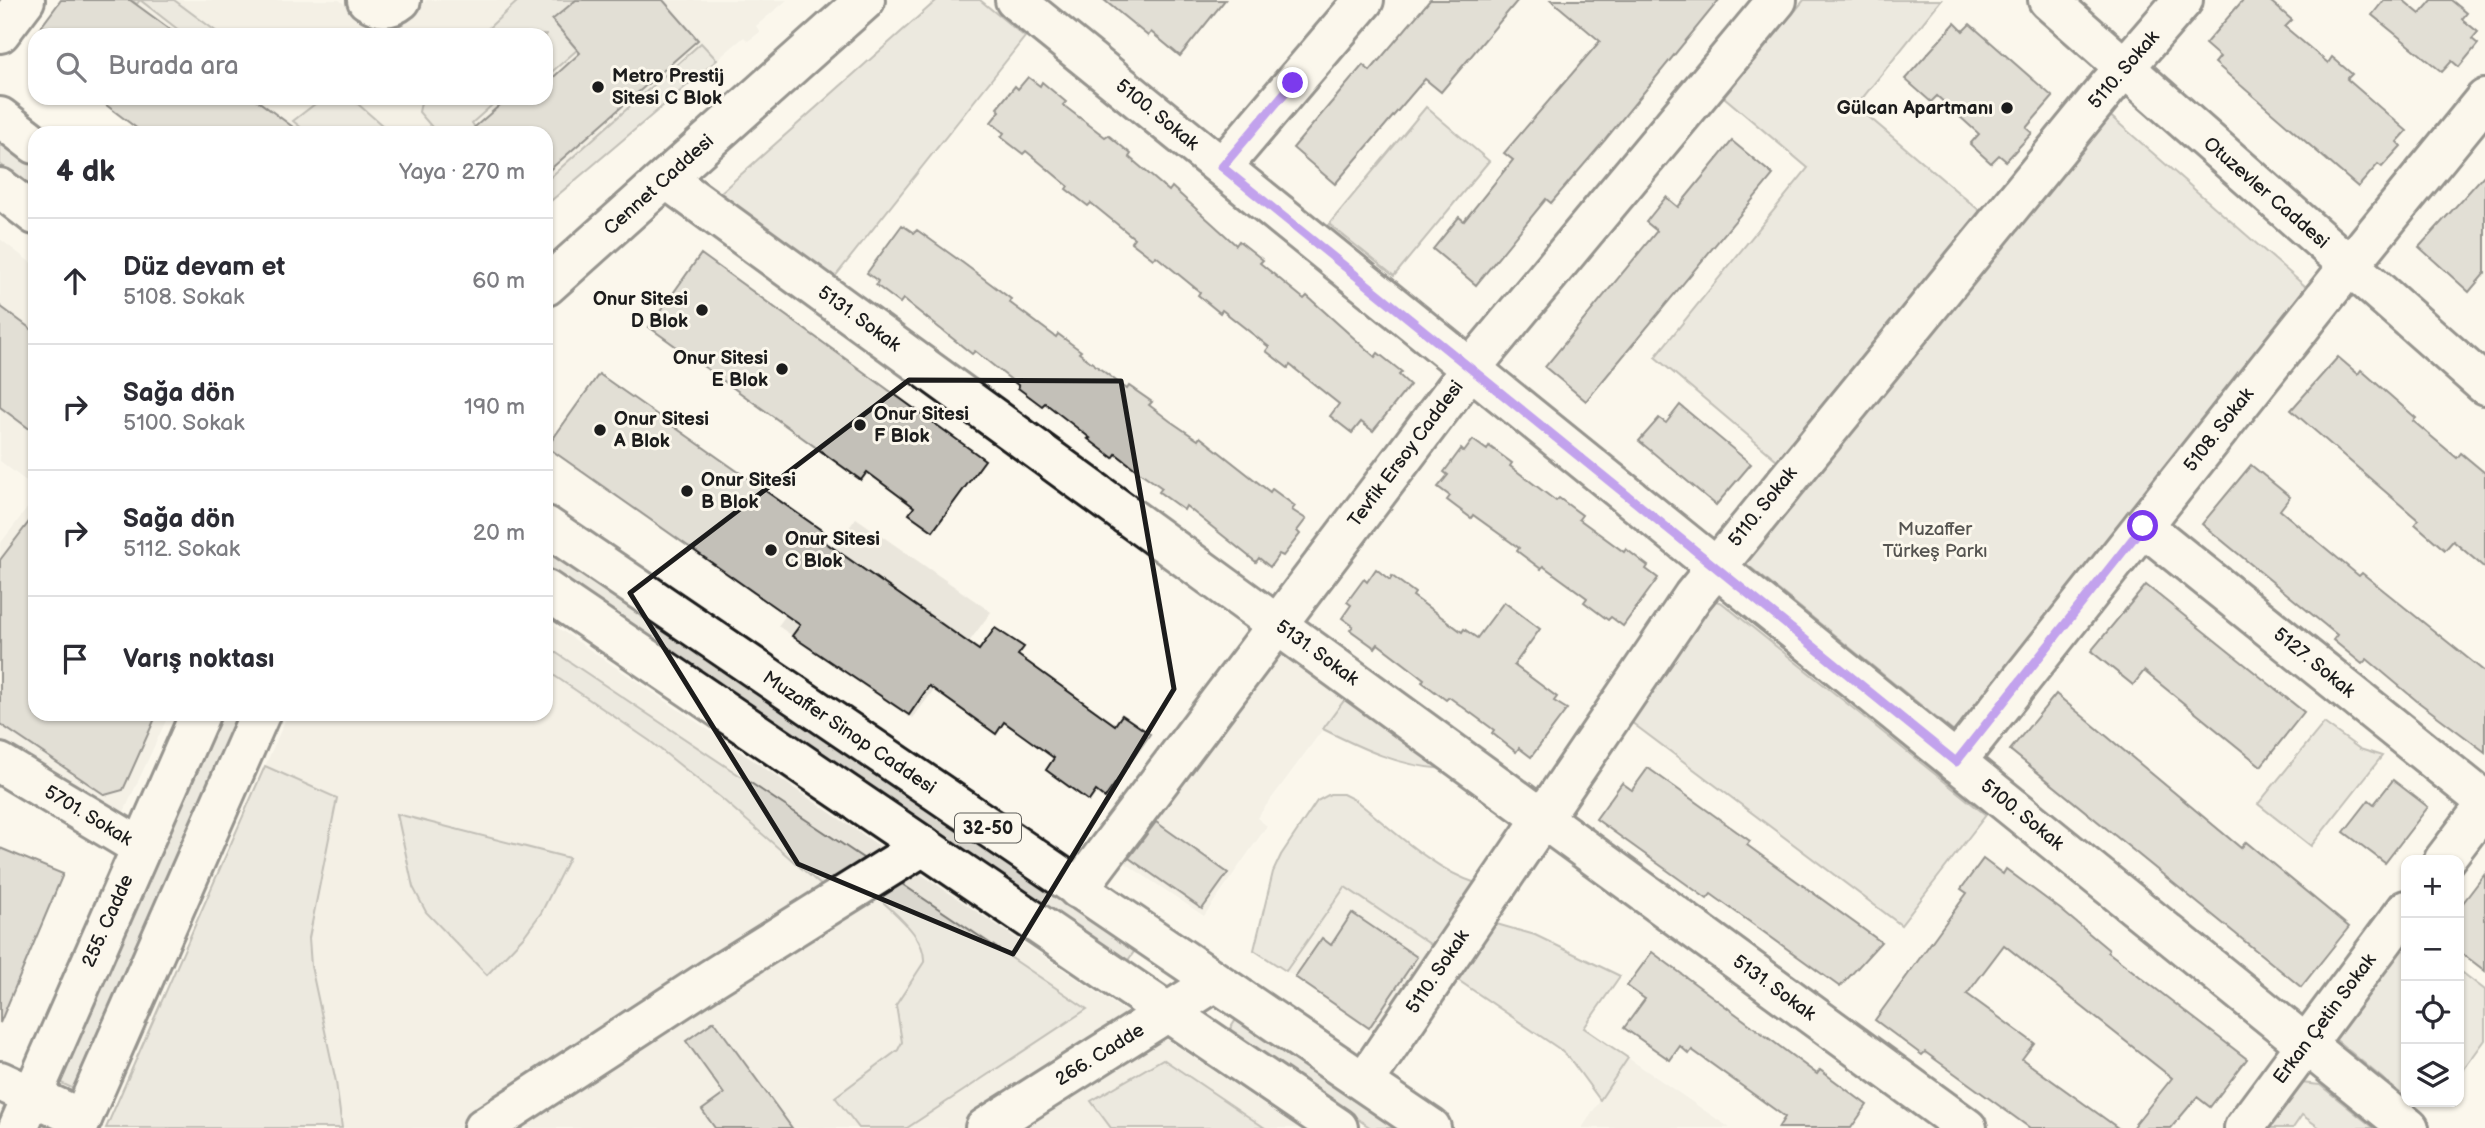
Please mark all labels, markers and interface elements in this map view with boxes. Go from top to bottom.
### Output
street label: 5110. Sokak [2084,25,2165,114]
search box [28,28,553,105]
icon: search [52,48,90,86]
text: Burada ara [108,51,239,82]
place label: Metro Prestij Sitesi C Blok [612,65,724,110]
route end [1277,67,1308,98]
street label: 5100. Sokak [1111,74,1204,156]
marker: Metro Prestij Sitesi C Blok [590,79,606,95]
place label: Gülcan Apartmanı [1837,97,1993,120]
marker: Gülcan Apartmanı [1999,100,2015,116]
street label: Cennet Caddesi [599,130,719,240]
street label: Otuzevler Caddesi [2199,132,2333,254]
text: 4 dk [56,154,115,190]
text: Yaya · 270 m [399,158,525,186]
text: Düz devam et [123,252,285,283]
icon: ahead [56,262,94,300]
text: 60 m [472,267,525,295]
street label: 5131. Sokak [813,281,906,357]
text: 5108. Sokak [123,283,244,311]
place label: Onur Sitesi D Blok [593,288,688,333]
marker: Onur Sitesi D Blok [694,302,710,318]
place label: Onur Sitesi E Blok [673,347,768,392]
marker: Onur Sitesi E Blok [774,361,790,377]
street label: Tevfik Ersoy Caddesi [1343,376,1469,532]
text: Sağa dön [123,378,235,409]
street label: 5108. Sokak [2179,383,2259,477]
icon: right [56,388,94,426]
text: 190 m [464,393,525,421]
place label: Onur Sitesi F Blok [874,403,969,448]
place label: Onur Sitesi A Blok [613,408,709,453]
text: 5100. Sokak [123,409,245,437]
marker: Onur Sitesi F Blok [852,417,868,433]
marker: Onur Sitesi A Blok [592,422,608,438]
street label: 5110. Sokak [1724,462,1803,552]
place label: Onur Sitesi B Blok [701,469,796,514]
marker: Onur Sitesi B Blok [679,483,695,499]
text: Sağa dön [123,504,235,535]
route start [2127,510,2158,541]
icon: right [56,514,94,552]
park label: Muzaffer Türkeş Parkı [1883,518,1987,563]
text: 20 m [473,519,525,547]
place label: Onur Sitesi C Blok [785,528,880,573]
text: 5112. Sokak [123,535,240,563]
marker: Onur Sitesi C Blok [763,542,779,558]
street label: 5131. Sokak [1271,615,1364,691]
street label: 5127. Sokak [2268,623,2360,703]
icon: arrive [56,640,94,678]
text: Varış noktası [123,644,274,675]
street label: Muzaffer Sinop Caddesi [758,666,940,800]
street label: 5100. Sokak [1976,774,2069,856]
street label: 5701. Sokak [40,781,137,852]
road number: 32-50 [955,814,1021,842]
map controls [2401,855,2464,1107]
button: + [2401,855,2464,918]
street label: 255. Cadde [77,871,139,971]
button: − [2401,918,2464,981]
street label: 5110. Sokak [1401,925,1475,1018]
street label: Erkan Çetin Sokak [2269,949,2382,1089]
street label: 5131. Sokak [1728,950,1821,1026]
button: locate [2401,981,2464,1044]
street label: 266. Cadde [1051,1019,1149,1091]
button: layers [2401,1044,2464,1107]

